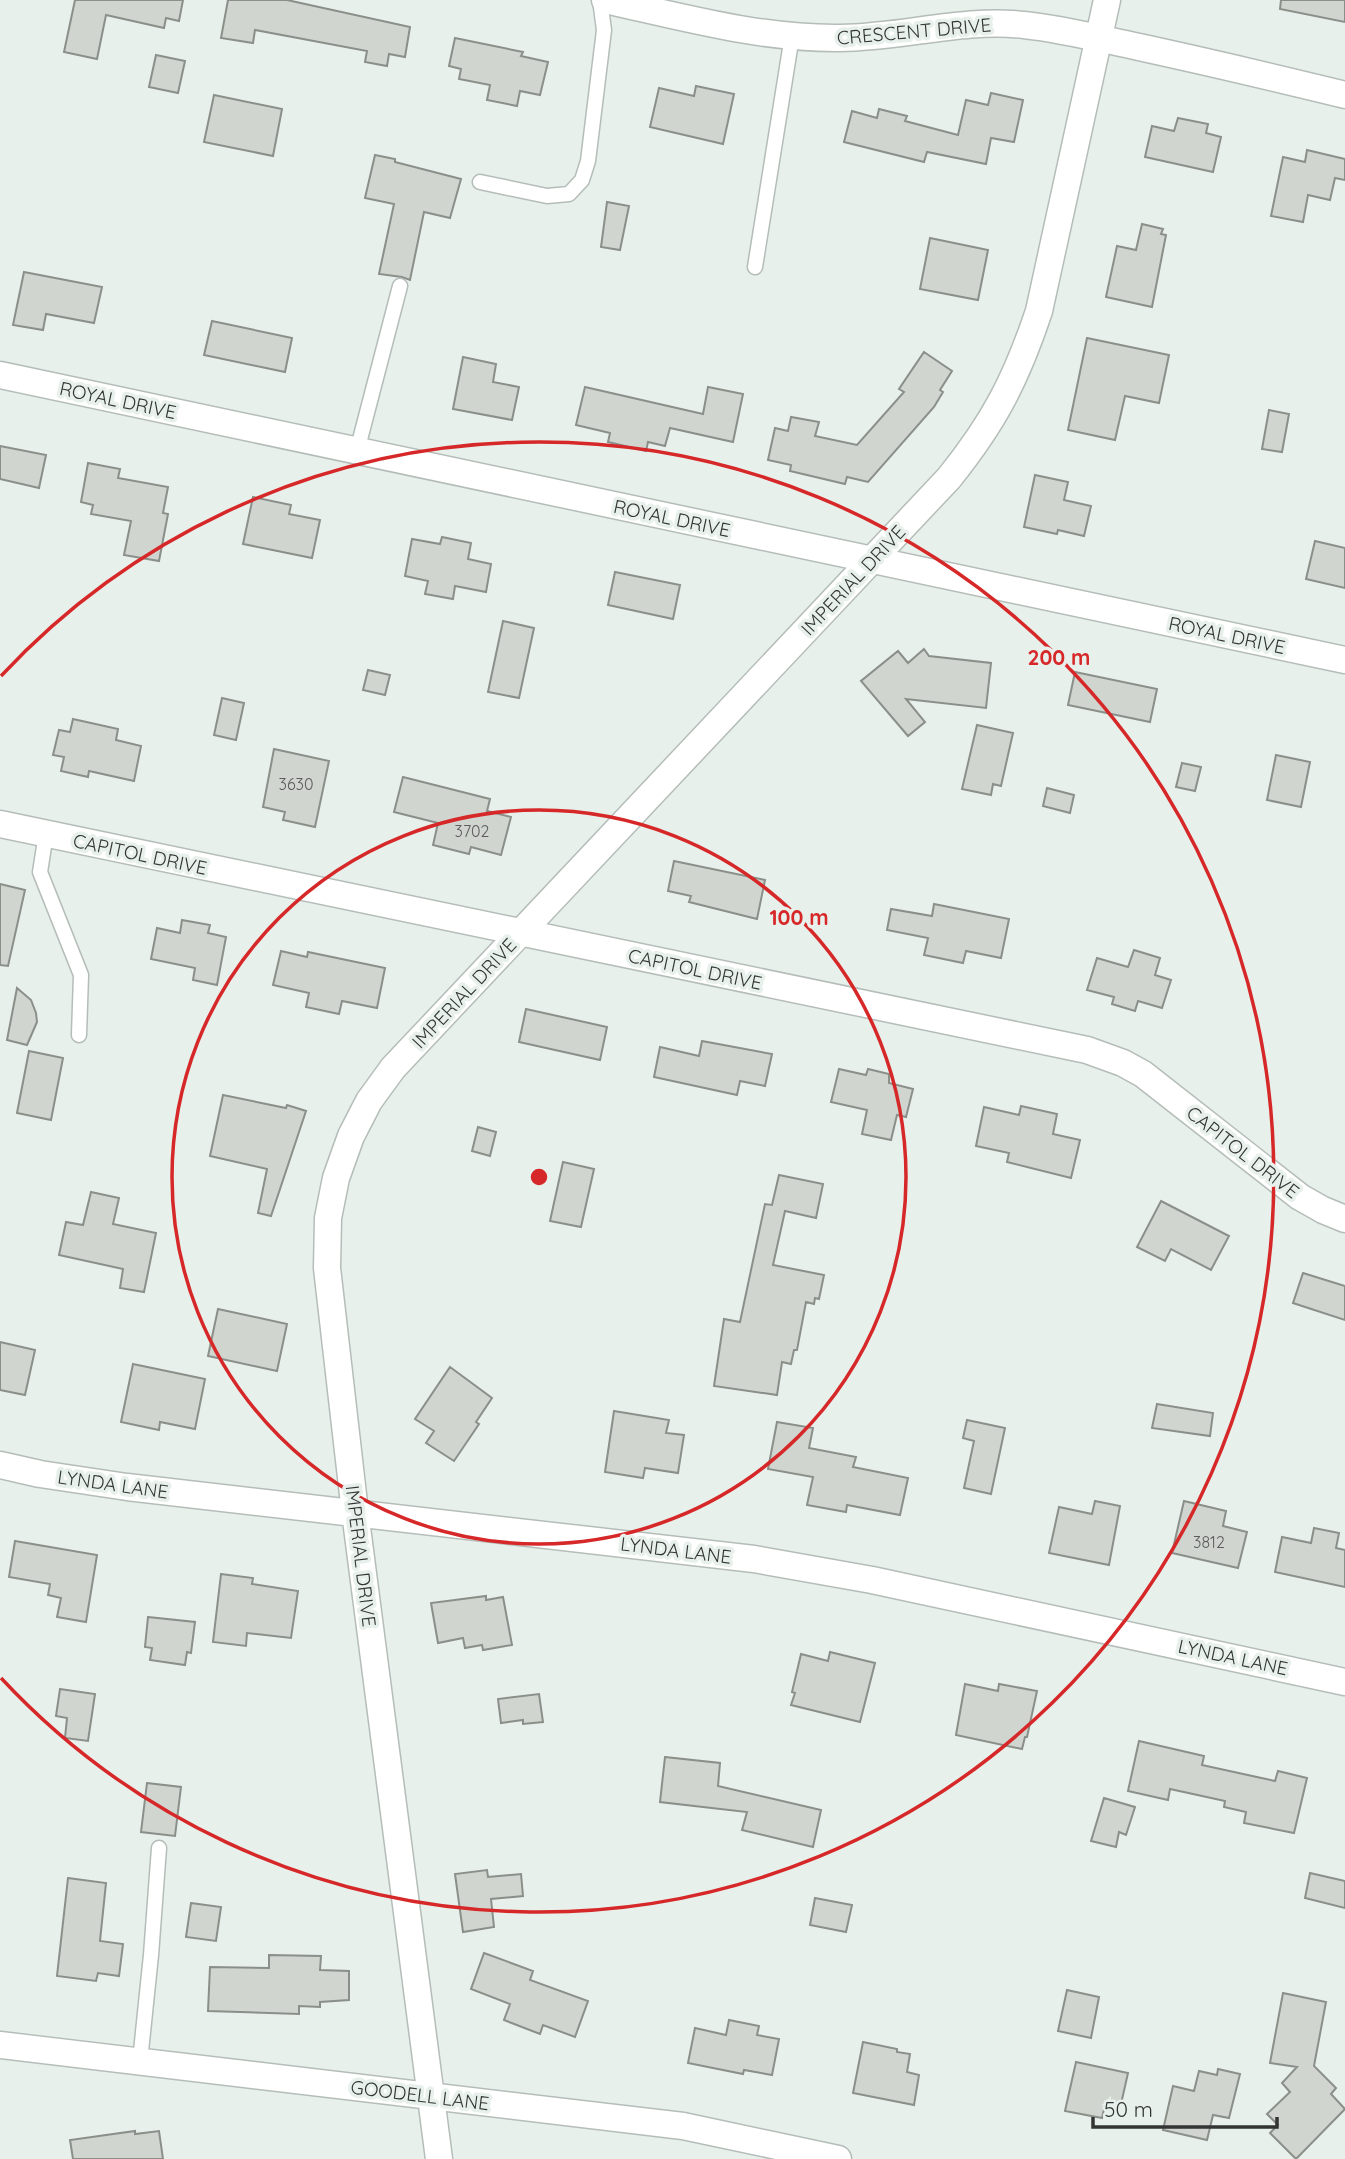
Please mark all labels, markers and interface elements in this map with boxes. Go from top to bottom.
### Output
street label: CRESCENT DRIVE [836,12,992,50]
street label: ROYAL DRIVE [58,376,178,424]
street label: ROYAL DRIVE [612,494,732,542]
street label: IMPERIAL DRIVE [796,520,910,640]
street label: ROYAL DRIVE [1167,611,1287,659]
text: 200 m [1028,644,1090,670]
house number: 3630 [279,774,313,794]
house number: 3702 [455,821,490,841]
street label: CAPITOL DRIVE [71,828,209,880]
text: 100 m [769,904,829,930]
street label: IMPERIAL DRIVE [407,933,521,1053]
street label: CAPITOL DRIVE [626,943,764,995]
street label: CAPITOL DRIVE [1182,1101,1304,1203]
centre of rings [527,1165,551,1189]
street label: LYNDA LANE [56,1464,170,1504]
street label: IMPERIAL DRIVE [340,1484,382,1628]
street label: LYNDA LANE [619,1531,733,1569]
house number: 3812 [1193,1532,1225,1552]
street label: LYNDA LANE [1176,1634,1290,1680]
street label: GOODELL LANE [349,2075,491,2115]
scale bar [1093,2086,1277,2130]
text: 50 m [1104,2096,1153,2122]

